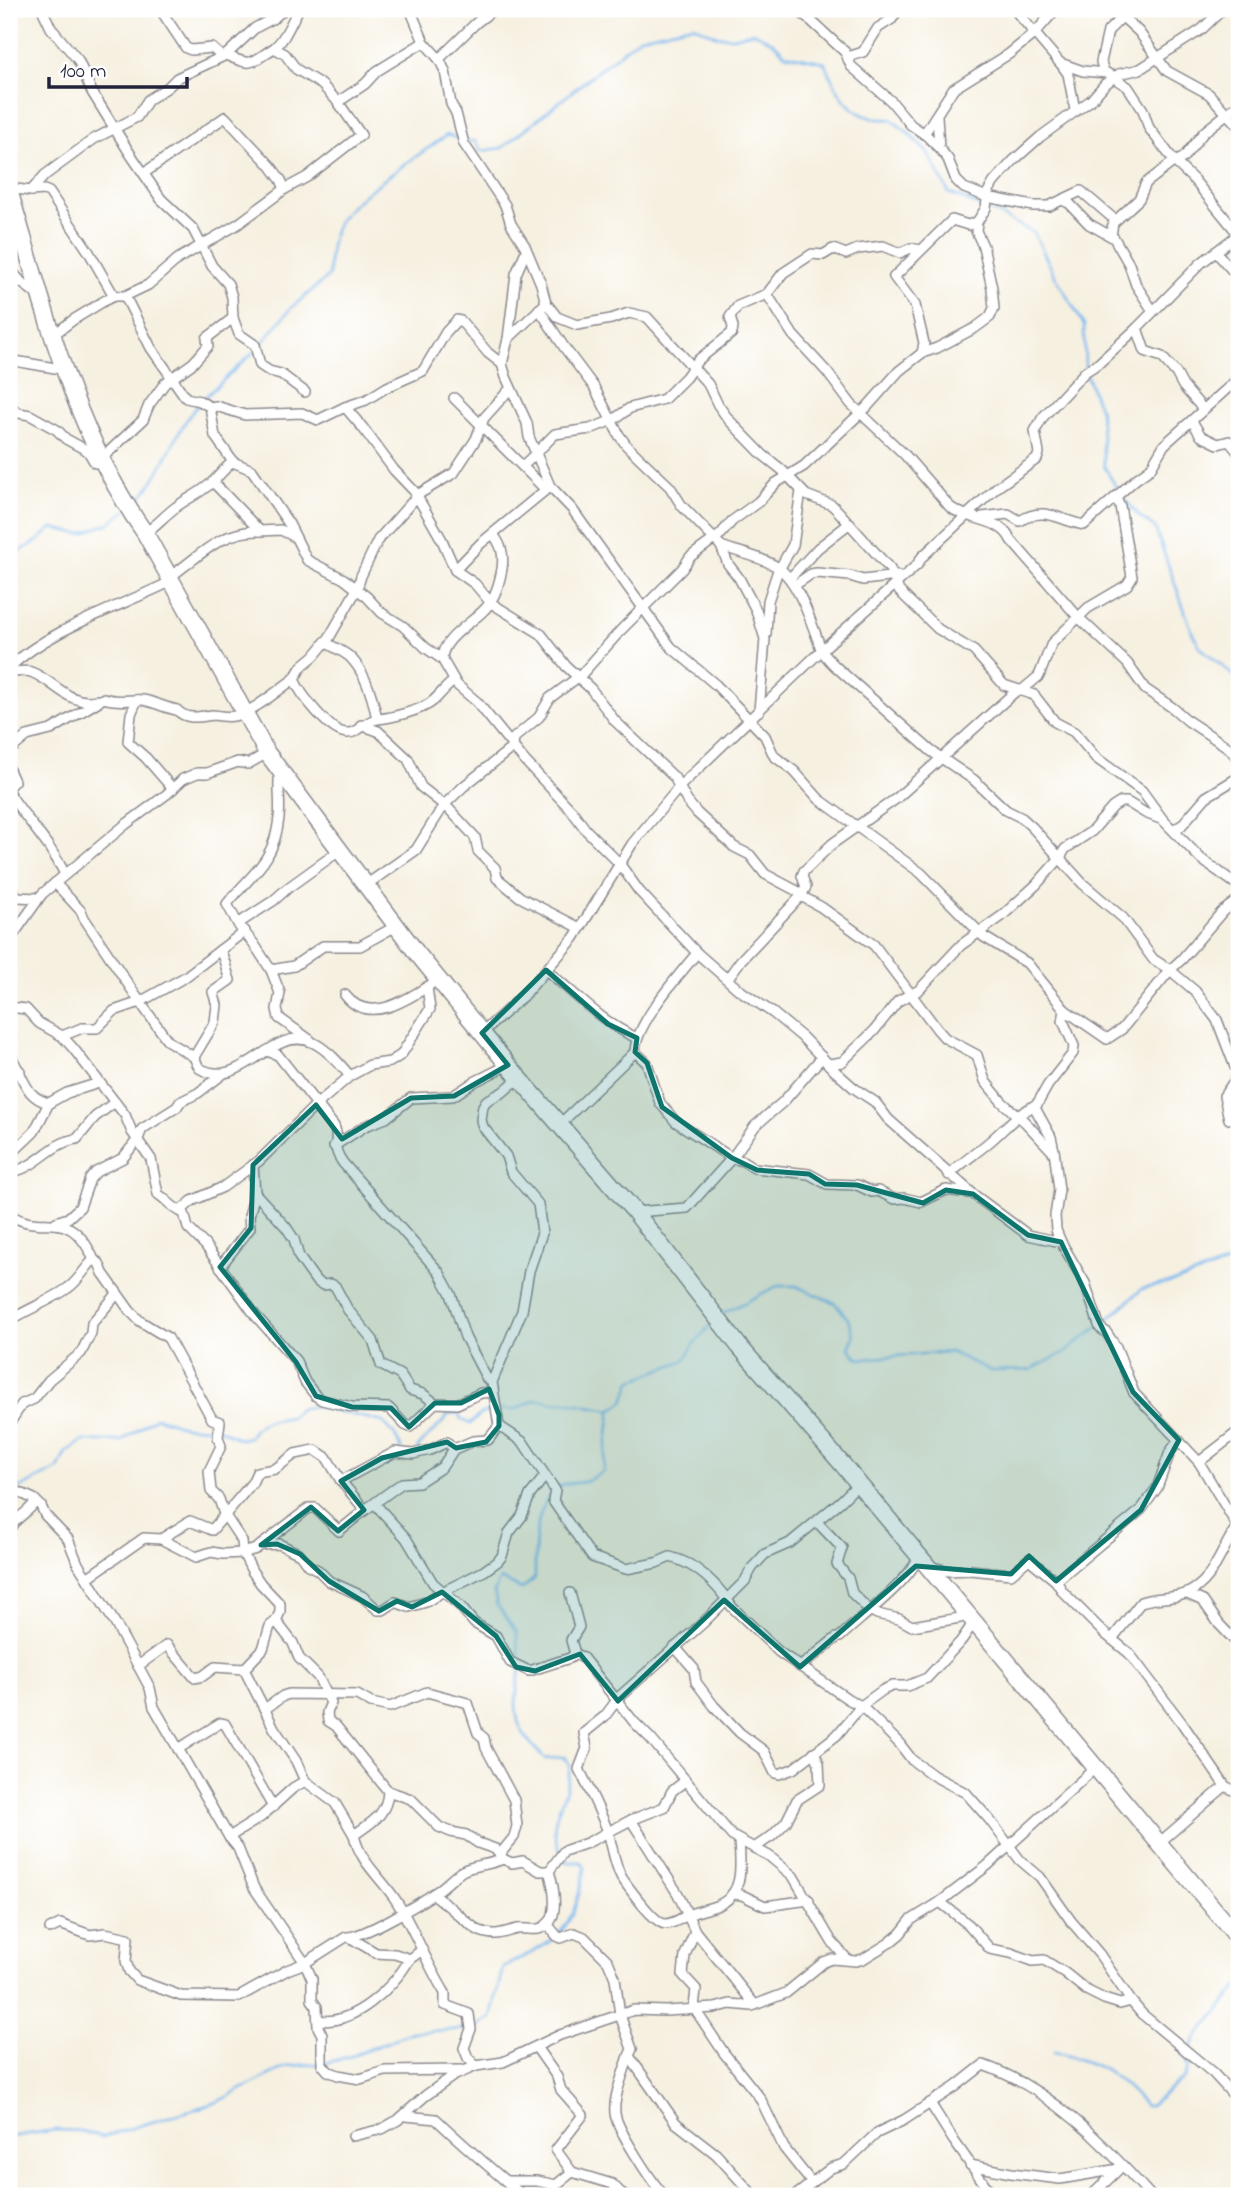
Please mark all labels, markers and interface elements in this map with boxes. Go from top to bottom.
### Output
scale bar [49,46,187,90]
text: 100 m [60,57,106,87]

